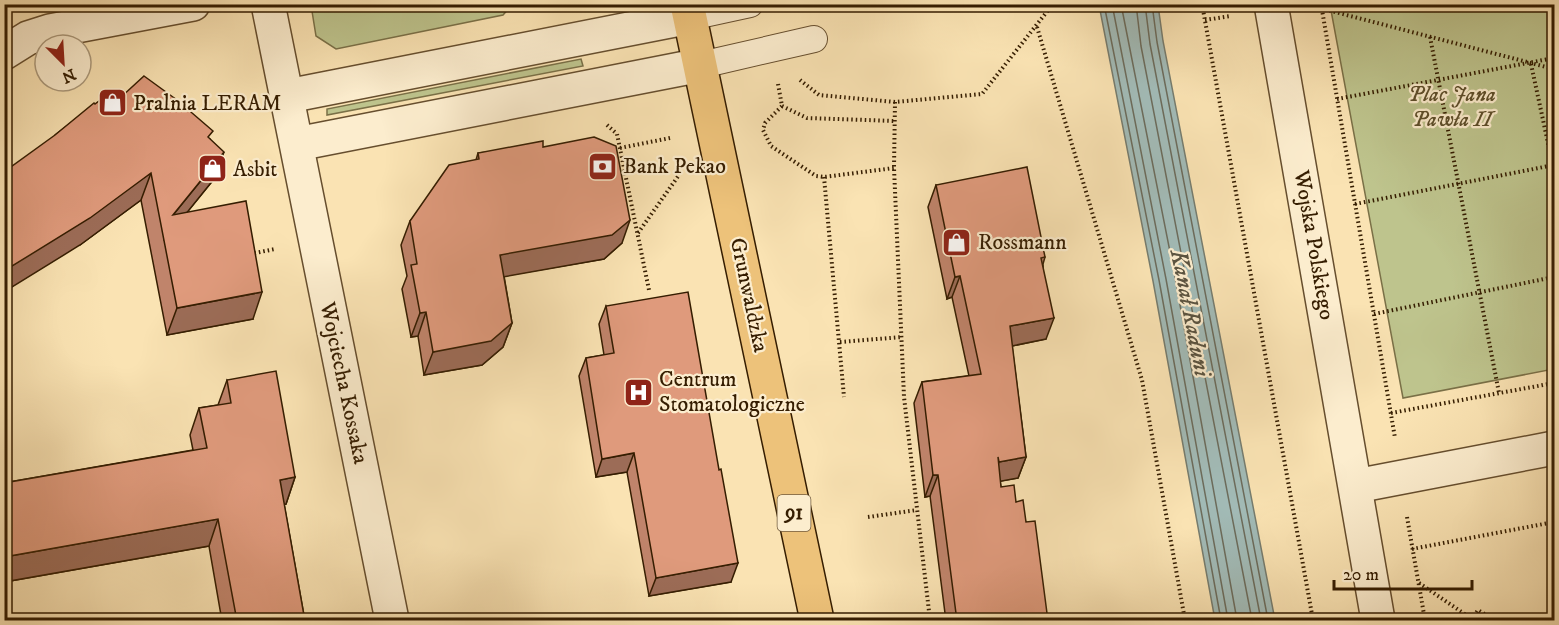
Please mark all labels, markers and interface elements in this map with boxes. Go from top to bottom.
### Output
north arrow [33,33,93,93]
text: N [59,64,79,88]
park label: Plac Jana Pawła II [1408,81,1496,133]
shop icon: Pralnia LERAM [96,87,128,119]
place label: Pralnia LERAM [133,90,281,117]
bank icon: Bank Pekao [586,150,618,182]
shop icon: Asbit [196,153,228,185]
place label: Bank Pekao [623,153,726,180]
place label: Asbit [233,156,277,183]
street label: Wojska Polskiego [1287,167,1340,322]
shop icon: Rossmann [941,226,973,258]
place label: Rossmann [978,229,1067,256]
street label: Grunwaldzka [724,235,774,355]
water label: Kanał Raduni [1163,246,1217,381]
street label: Wojciecha Kossaka [313,299,374,467]
place label: Centrum Stomatologiczne [659,366,805,418]
hospital icon: Centrum Stomatologiczne [622,376,654,408]
road number: 91 [778,495,810,531]
scale bar [1334,553,1472,591]
text: 20 m [1343,564,1379,586]

